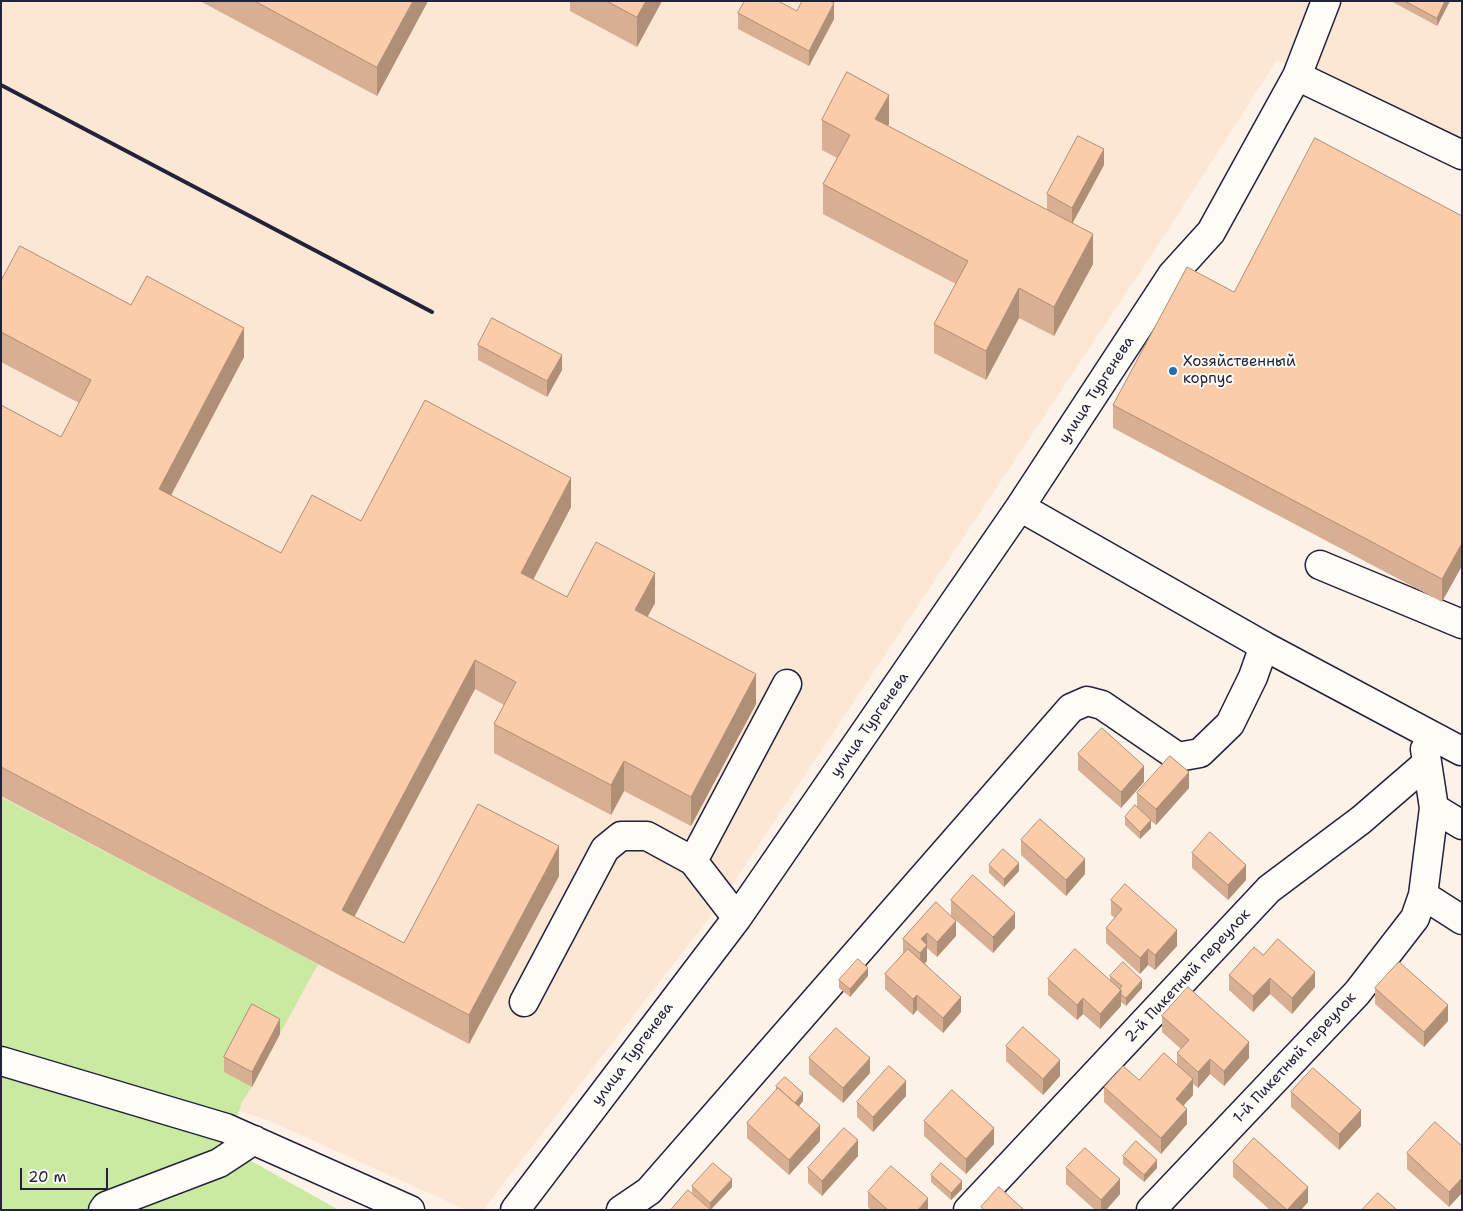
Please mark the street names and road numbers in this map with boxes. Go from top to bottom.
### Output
street label: улица Тургенева [1056,333,1138,447]
street label: улица Тургенева [827,669,913,781]
street label: 2-й Пикетный переулок [1121,906,1255,1046]
street label: 1-й Пикетный переулок [1230,989,1360,1127]
street label: улица Тургенева [588,999,678,1109]

